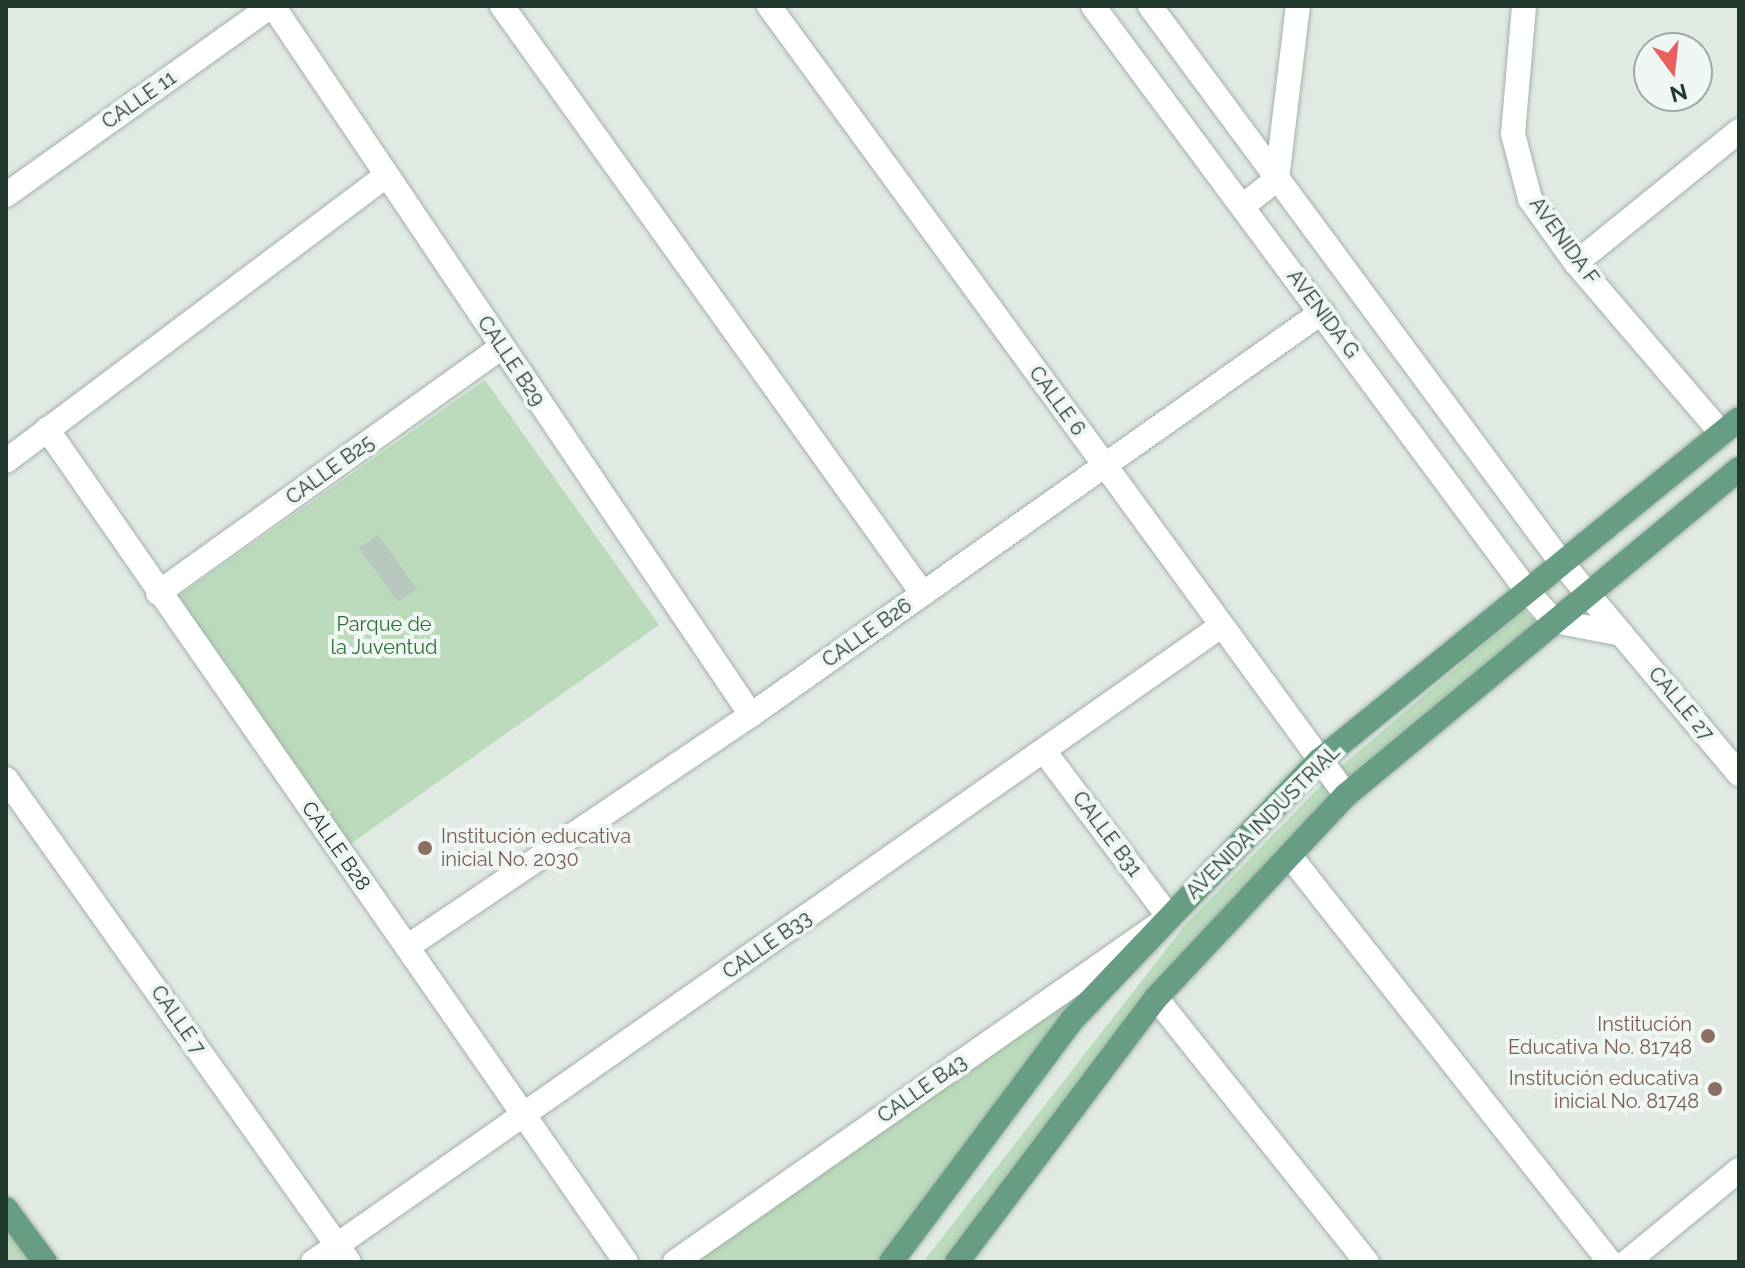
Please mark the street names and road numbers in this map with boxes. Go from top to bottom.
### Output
street label: CALLE 11 [97,66,181,134]
street label: AVENIDA F [1524,192,1604,290]
street label: AVENIDA G [1282,265,1364,363]
street label: CALLE B29 [472,312,550,410]
street label: CALLE 6 [1024,362,1090,440]
street label: CALLE B25 [282,430,378,510]
street label: CALLE B26 [818,594,916,672]
street label: CALLE 27 [1643,662,1719,746]
street label: AVENIDA INDUSTRIAL [1181,740,1345,904]
street label: CALLE B31 [1067,787,1147,881]
street label: CALLE B28 [297,797,375,895]
street label: CALLE B33 [718,906,816,984]
street label: CALLE 7 [146,981,210,1059]
street label: CALLE B43 [873,1050,971,1128]

